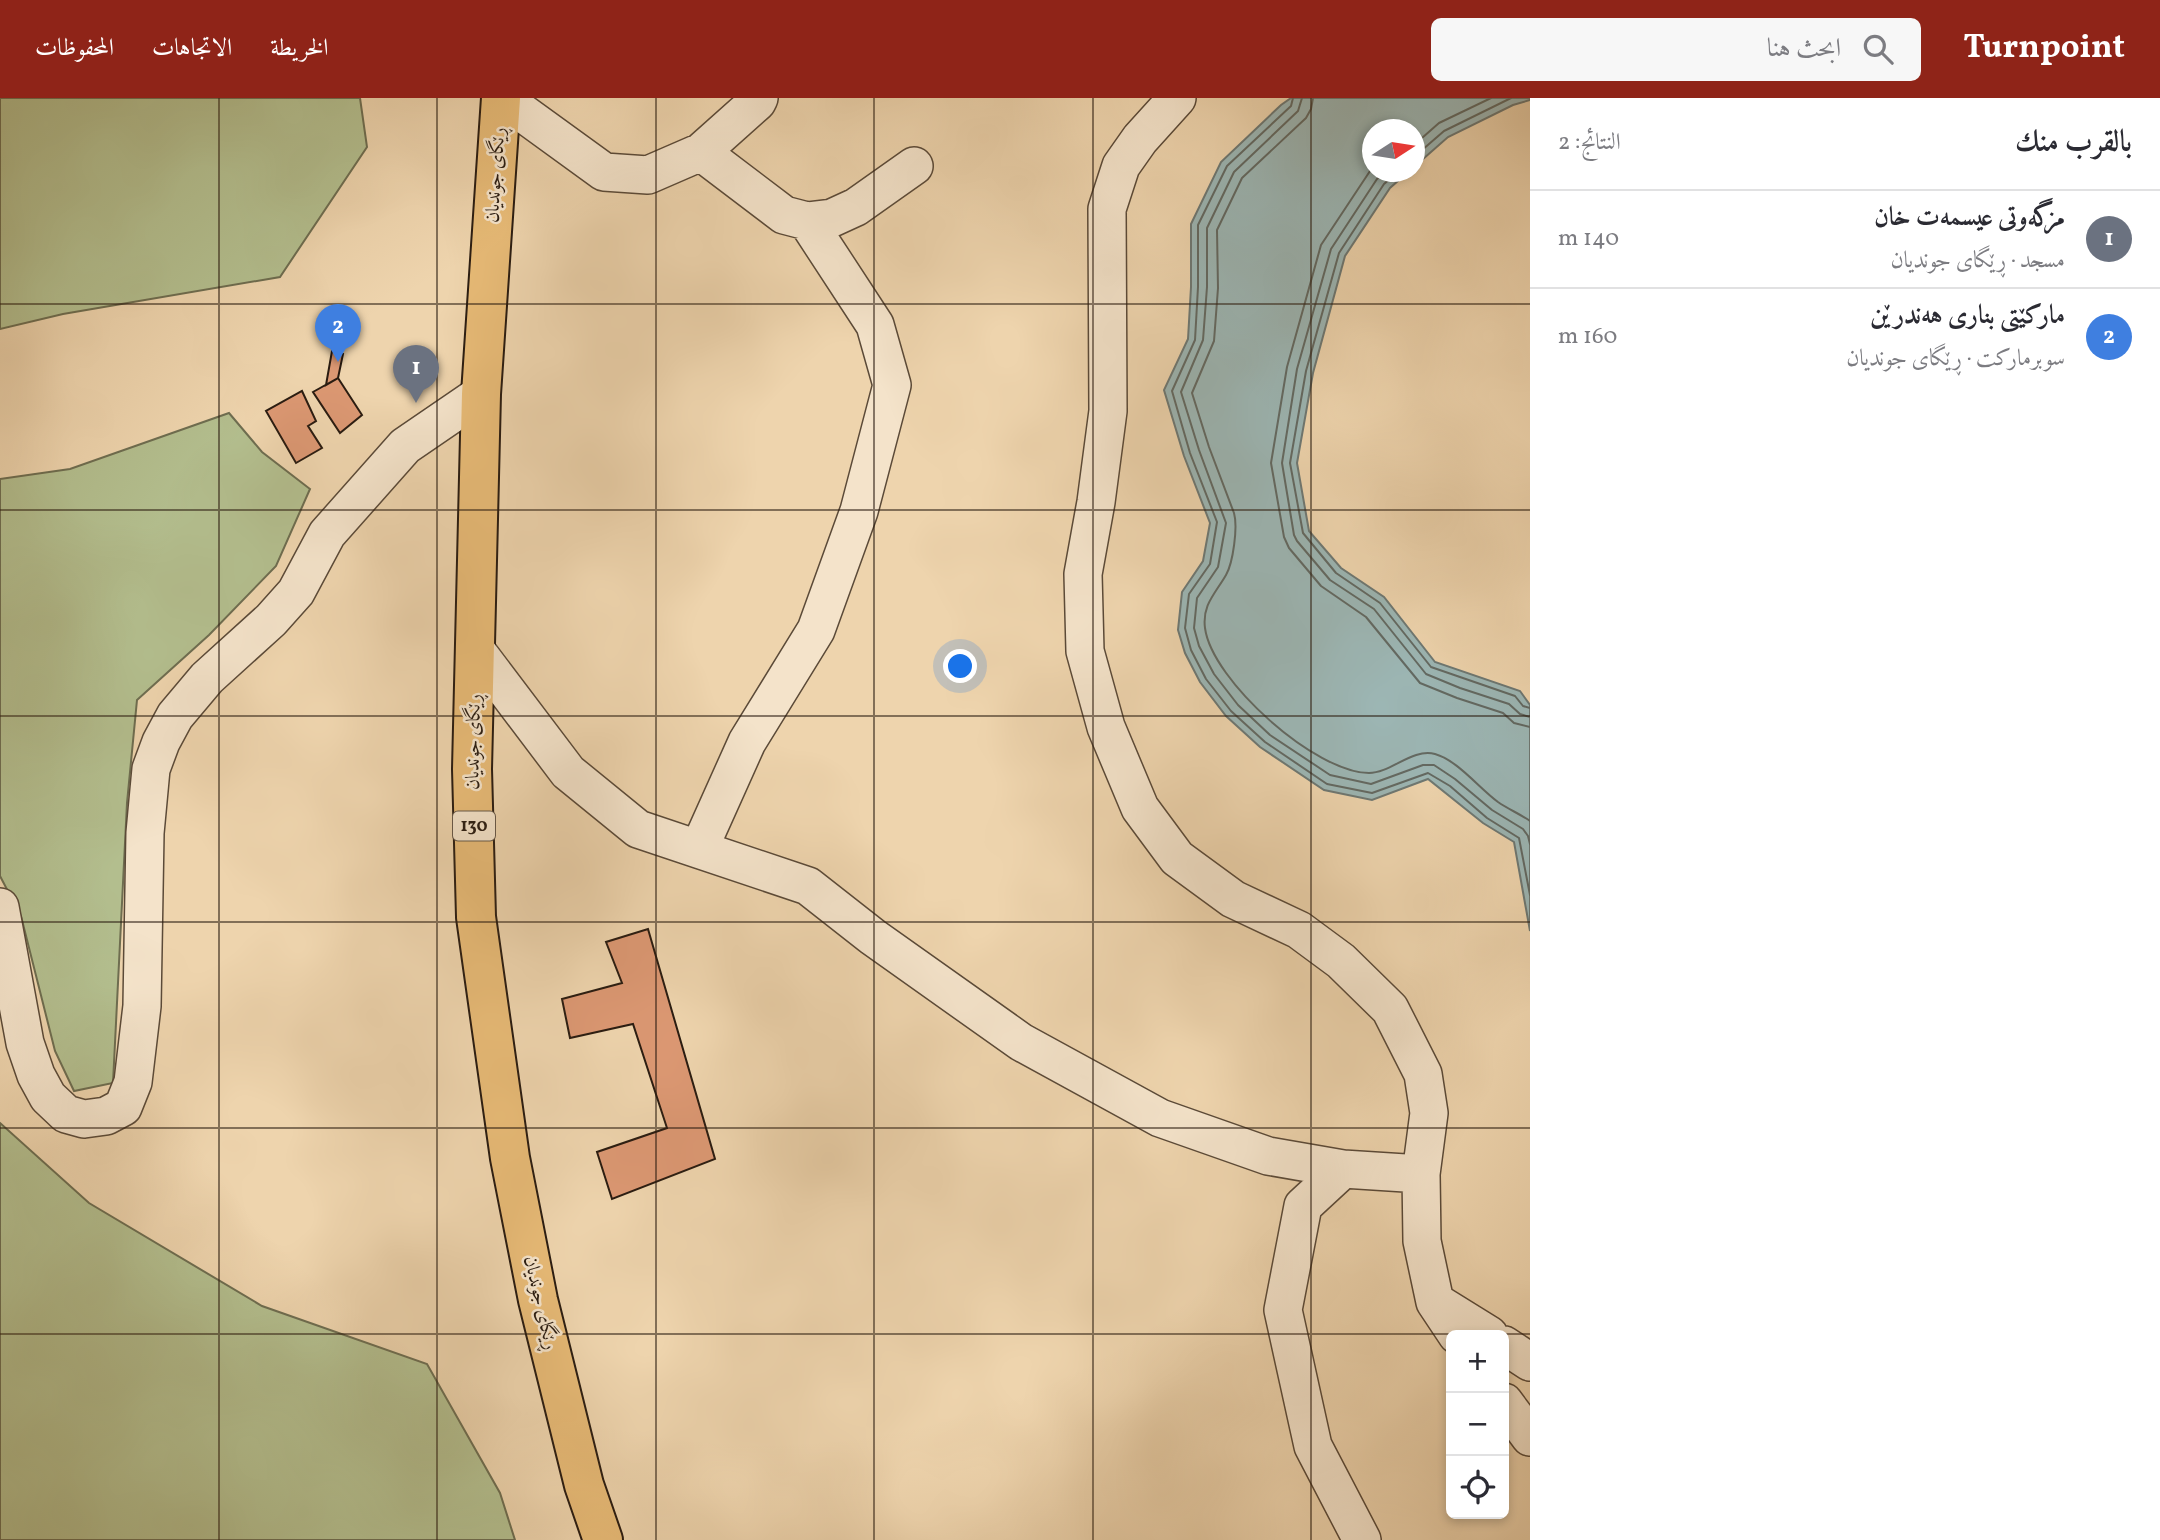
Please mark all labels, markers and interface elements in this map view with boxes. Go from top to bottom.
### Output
search box [1431,18,1921,81]
text: Turnpoint [1963,26,2125,72]
icon: search [1859,30,1897,68]
text: ابحث هنا [1767,31,1841,67]
text: المحفوظات [35,32,114,66]
text: الاتجاهات [152,32,232,66]
text: الخريطة [270,32,329,66]
north arrow [1362,119,1425,182]
text: بالقرب منك [2015,122,2132,164]
street label: ڕێگای جوندیان [479,126,513,224]
text: النتائج: 2 [1558,127,1621,159]
text: مزگەوتی عیسمەت خان [1874,200,2065,236]
text: 140 m [1558,223,1619,255]
text: 1 [2104,223,2114,255]
text: مسجد · ڕێگای جوندیان [1890,245,2065,277]
text: مارکێتی بناری هەندرێن [1870,298,2065,334]
pin: 2 [315,304,361,362]
text: 160 m [1558,321,1617,353]
text: 2 [2103,321,2115,353]
text: سوبرماركت · ڕێگای جوندیان [1846,343,2065,375]
pin: 1 [393,345,439,403]
your location [943,649,977,683]
street label: ڕێگای جوندیان [459,694,489,790]
road number: 130 [453,812,495,840]
street label: ڕێگای جوندیان [516,1253,564,1353]
map controls [1446,1330,1509,1519]
button: + [1446,1330,1509,1393]
button: − [1446,1393,1509,1456]
button: locate [1446,1456,1509,1519]

